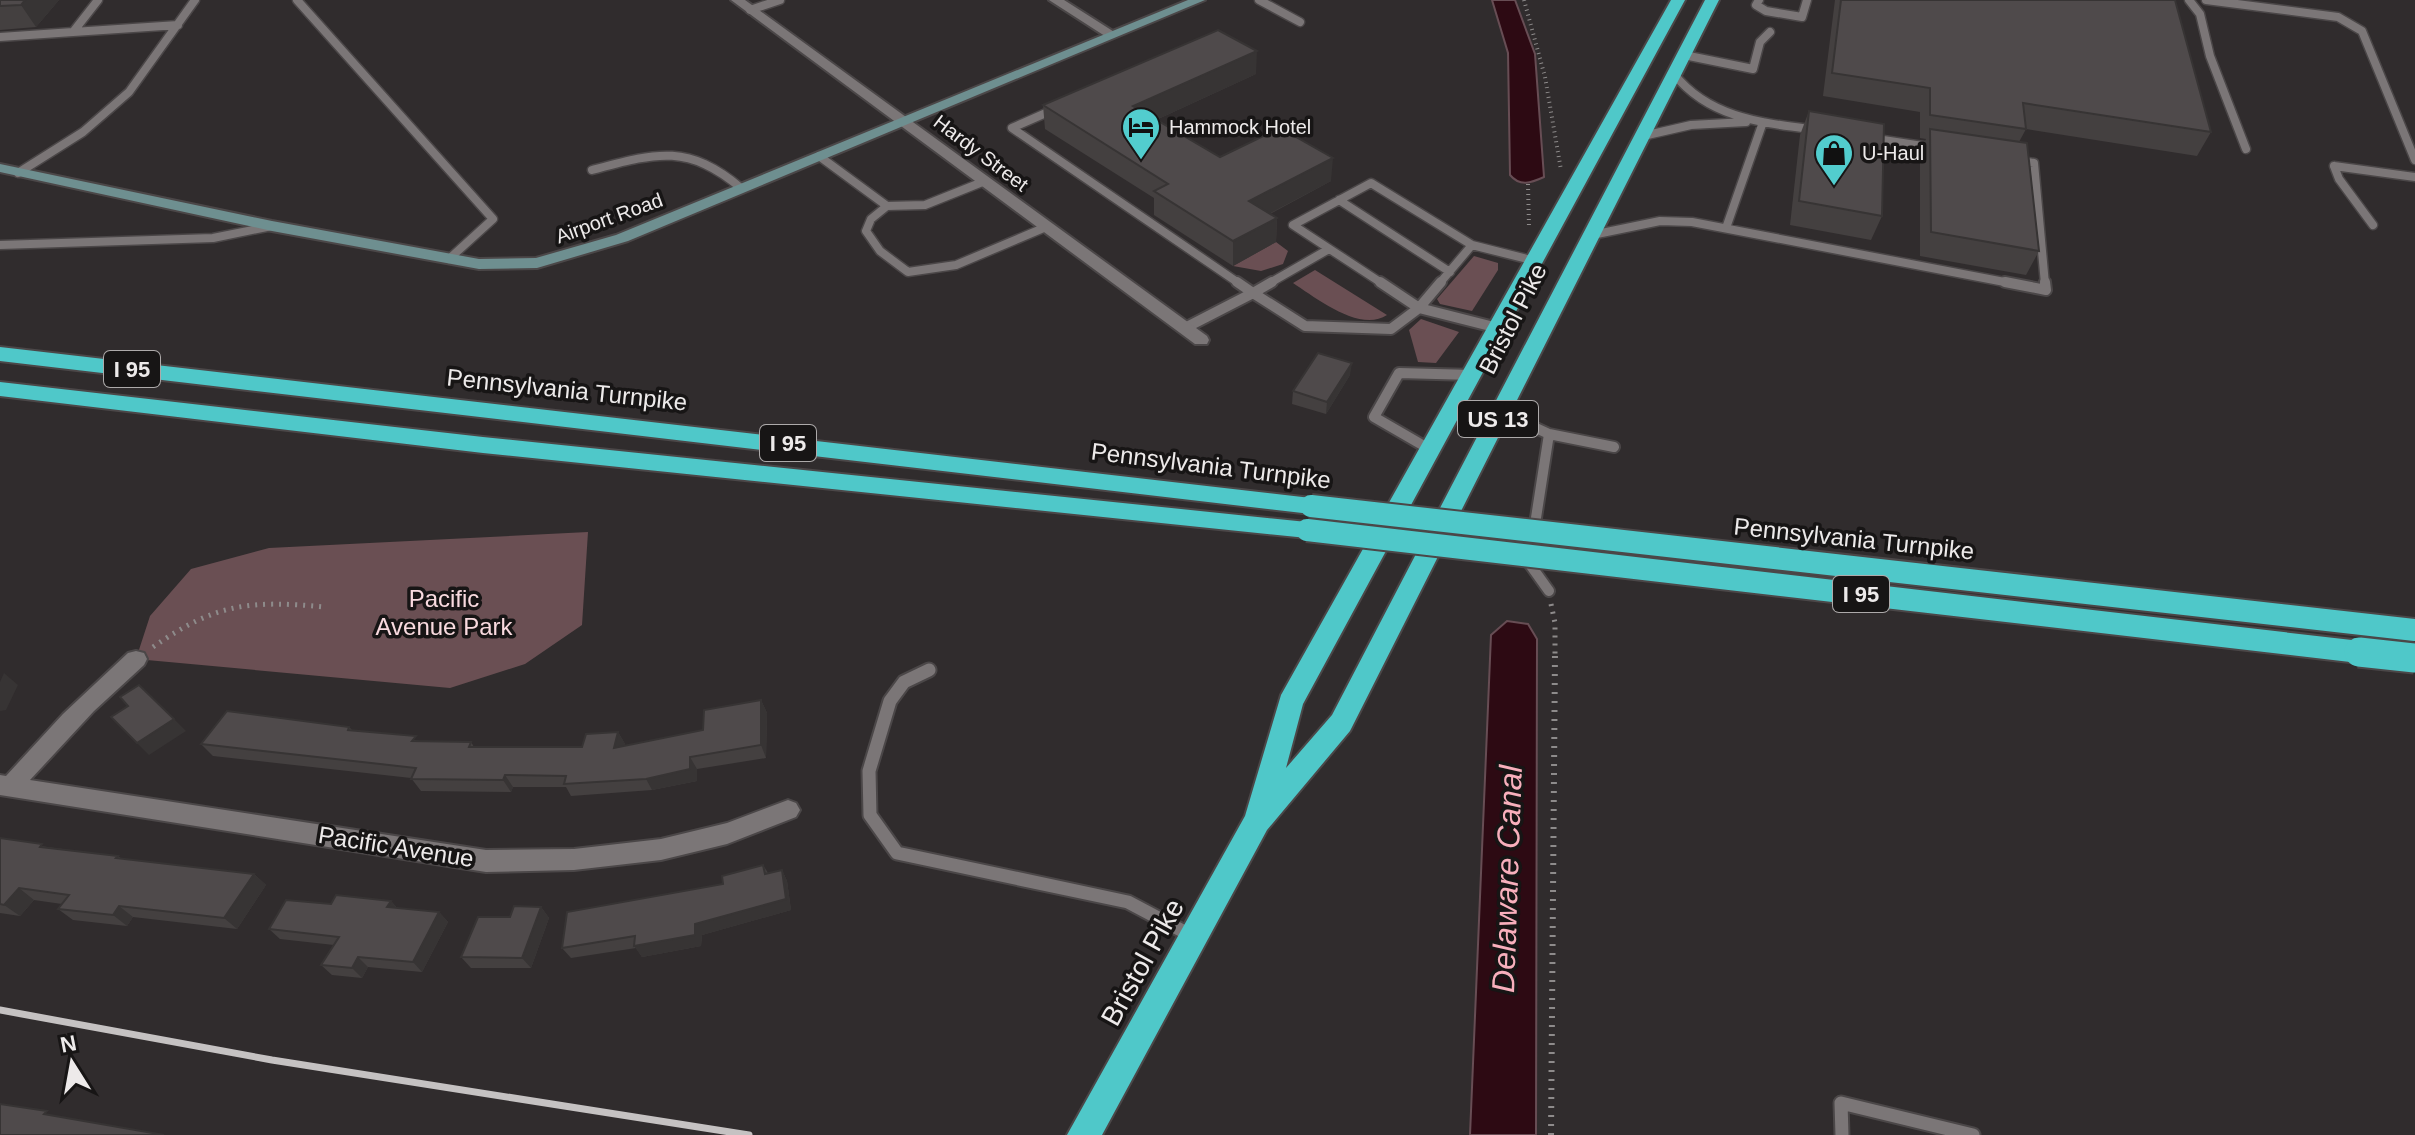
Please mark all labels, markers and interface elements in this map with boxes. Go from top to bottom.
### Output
hotel icon: Hammock Hotel [1120,106,1162,161]
street label: Hardy Street [930,110,1033,196]
place label: Hammock Hotel [1169,116,1311,138]
shop icon: U-Haul [1813,132,1855,187]
place label: U-Haul [1862,142,1924,164]
street label: Airport Road [552,188,666,248]
street label: Bristol Pike [1473,259,1552,378]
road number: I 95 [104,351,160,387]
street label: Pennsylvania Turnpike [446,363,689,416]
road number: US 13 [1458,401,1538,437]
road number: I 95 [760,425,816,461]
street label: Pennsylvania Turnpike [1090,437,1333,494]
street label: Pennsylvania Turnpike [1733,512,1976,565]
road number: I 95 [1833,576,1889,612]
park label: Pacific Avenue Park [376,585,513,640]
water label: Delaware Canal [1485,764,1529,993]
street label: Pacific Avenue [316,821,476,872]
street label: Bristol Pike [1095,893,1190,1031]
north arrow [32,1023,112,1103]
text: N [58,1030,78,1058]

